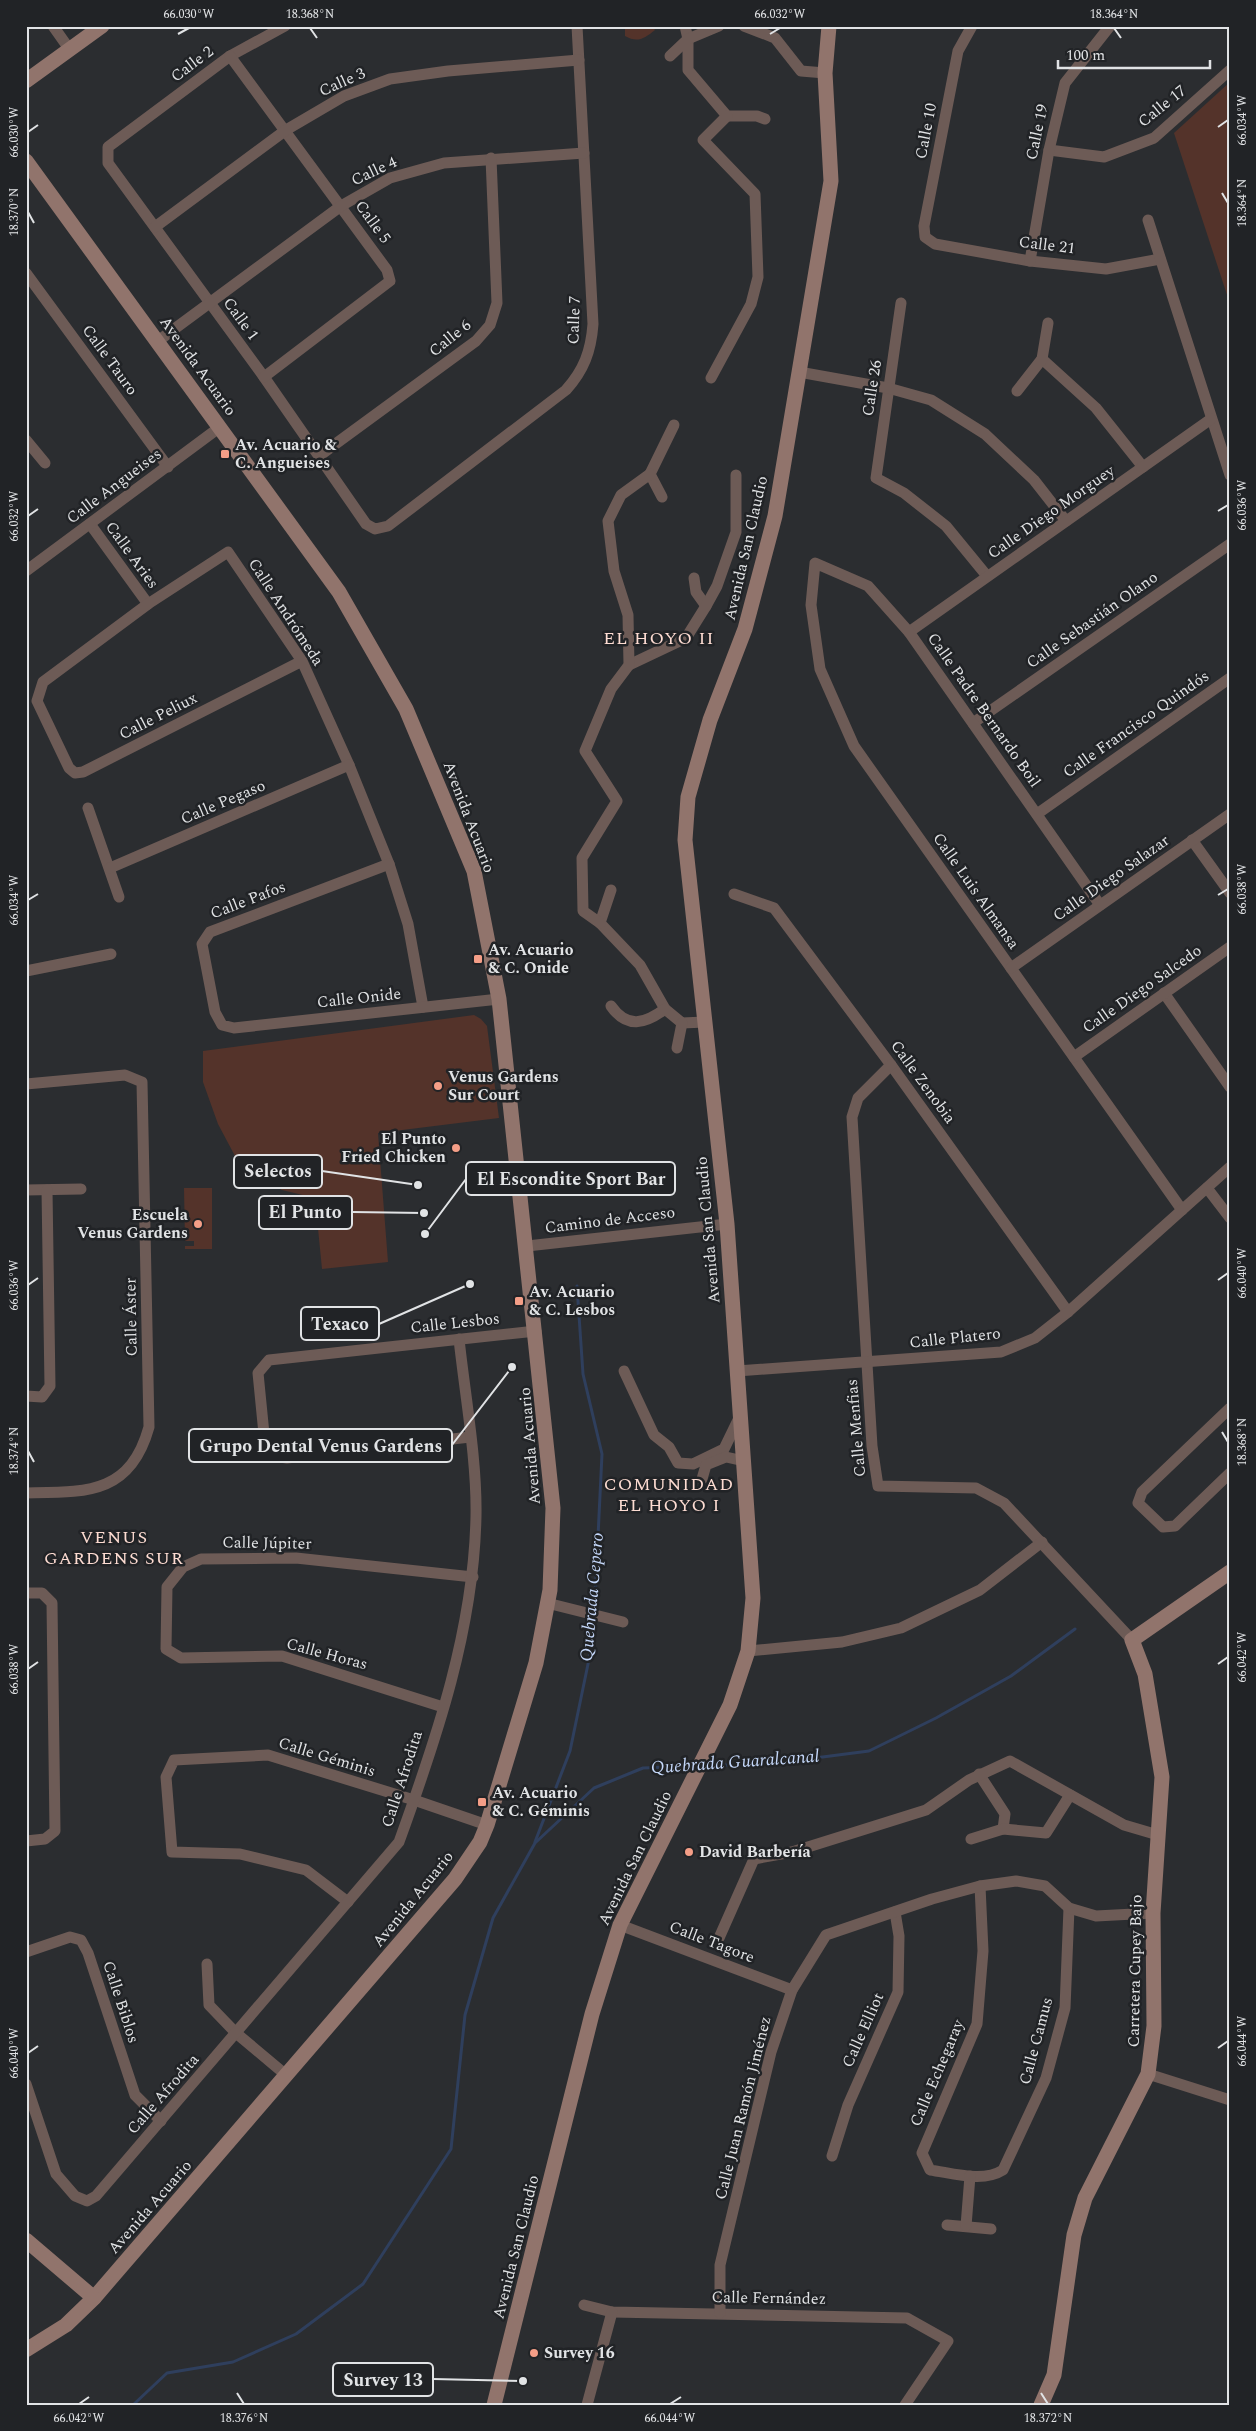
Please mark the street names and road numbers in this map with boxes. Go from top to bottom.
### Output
street label: Calle 2 [165,40,219,88]
street label: Calle 3 [315,61,369,103]
street label: Calle 17 [1132,79,1192,133]
street label: Calle 10 [909,101,943,161]
street label: Calle 19 [1019,102,1055,162]
street label: Calle 4 [347,150,401,192]
street label: Calle 5 [349,195,397,249]
street label: Calle 21 [1017,230,1077,260]
street label: Calle 1 [217,292,265,346]
street label: Calle 7 [561,295,587,345]
street label: Avenida Acuario [154,311,242,421]
street label: Calle 6 [424,313,476,363]
street label: Calle Tauro [76,320,144,400]
street label: Calle 26 [856,358,888,418]
street label: Calle Angueises [61,442,167,530]
street label: Calle Diego Morguey [983,458,1121,565]
street label: Avenida San Claudio [718,473,774,623]
street label: Calle Aries [99,516,165,594]
street label: Calle Andrómeda [242,553,330,671]
street label: Calle Sebastián Olano [1021,565,1163,675]
street label: Calle Padre Bernardo Boil [921,628,1047,792]
street label: Calle Francisco Quindós [1058,664,1214,784]
street label: Calle Peliux [115,686,201,746]
street label: Avenida Acuario [437,758,501,876]
street label: Calle Pegaso [177,773,269,831]
street label: Calle Luis Almansa [927,828,1025,954]
street label: Calle Diego Salazar [1048,829,1174,927]
street label: Calle Pafos [207,875,289,925]
street label: Calle Diego Salcedo [1077,939,1207,1039]
street label: Calle Onide [316,982,402,1014]
street label: Calle Zenobia [885,1035,962,1129]
street label: Avenida San Claudio [690,1156,726,1304]
street label: Camino de Acceso [543,1200,677,1240]
street label: Calle Áster [118,1277,144,1357]
street label: Calle Lesbos [409,1306,501,1340]
street label: Calle Platero [908,1321,1002,1355]
street label: Calle Menfias [840,1378,872,1478]
street label: Avenida Acuario [513,1386,547,1506]
street label: Calle Júpiter [222,1530,312,1556]
street label: Calle Horas [284,1632,370,1676]
street label: Calle Afrodita [375,1727,429,1830]
street label: Calle Géminis [275,1731,379,1783]
street label: Avenida San Claudio [592,1786,678,1930]
street label: Avenida Acuario [367,1846,459,1952]
street label: Carretera Cupey Bajo [1122,1894,1148,2048]
street label: Calle Tagore [666,1915,758,1969]
street label: Calle Biblos [96,1958,146,2046]
street label: Calle Elliot [836,1988,890,2071]
street label: Calle Camus [1013,1995,1059,2087]
street label: Calle Juan Ramón Jiménez [709,2014,777,2202]
street label: Calle Echegaray [904,2015,971,2130]
street label: Calle Afrodita [121,2048,205,2140]
street label: Avenida Acuario [102,2155,198,2259]
street label: Avenida San Claudio [487,2173,545,2321]
street label: Calle Fernández [711,2285,827,2311]

